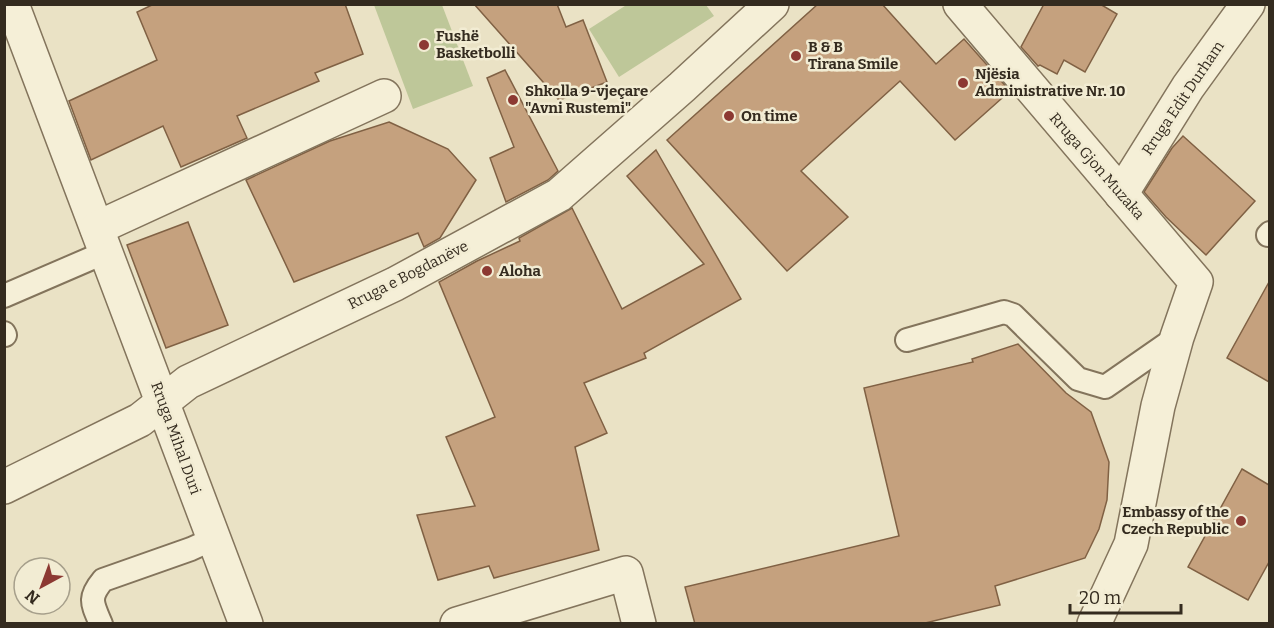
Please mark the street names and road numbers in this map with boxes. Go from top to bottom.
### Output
street label: Rruga Edit Durham [1138,37,1228,159]
street label: Rruga Gjon Muzaka [1046,109,1148,223]
street label: Rruga e Bogdanëve [345,237,471,313]
street label: Rruga Mihal Duri [147,379,205,497]

